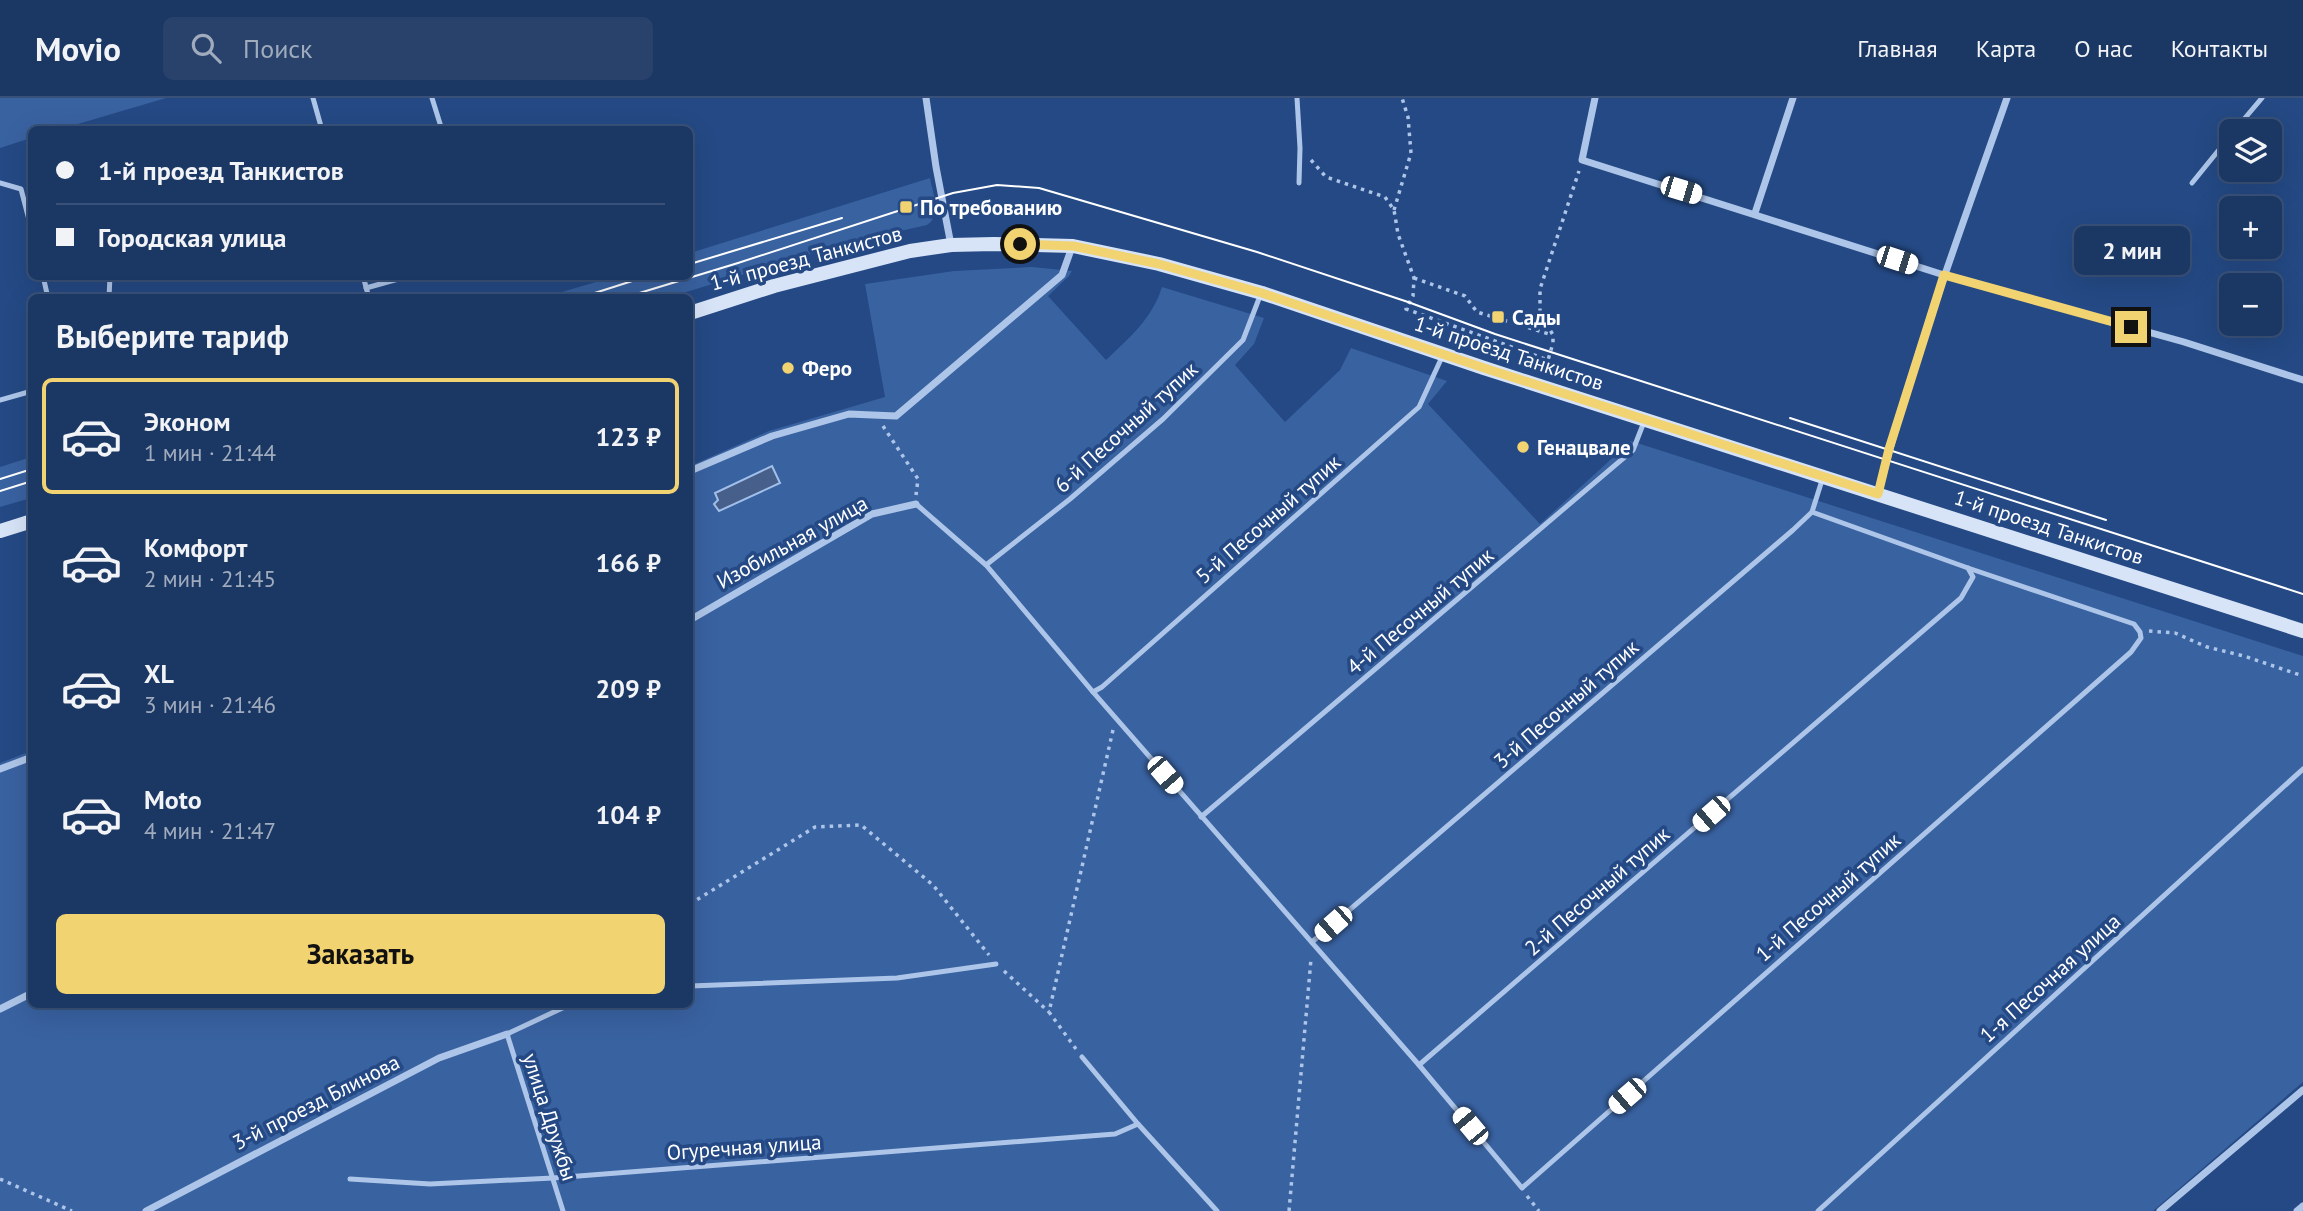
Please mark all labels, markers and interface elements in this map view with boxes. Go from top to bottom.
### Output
search box [163,17,653,80]
text: Movio [35,27,121,70]
icon: search [187,29,225,67]
text: Поиск [243,32,313,65]
text: Главная [1857,33,1938,64]
text: Карта [1976,33,2036,64]
text: О нас [2074,33,2133,64]
text: Контакты [2171,33,2268,64]
map controls [2219,119,2282,336]
button: layers [2219,119,2282,182]
text: 1-й проезд Танкистов [98,154,344,187]
car [1658,174,1705,206]
place label: По требованию [920,194,1062,221]
button: + [2219,196,2282,259]
marker: По требованию [898,199,914,215]
street label: 1-й проезд Танкистов [707,219,905,297]
text: Городская улица [98,221,286,254]
callout: 2 мин [2073,226,2189,274]
route start [1004,228,1036,260]
text: 2 мин [2102,236,2162,265]
car [1874,244,1921,276]
button: − [2219,273,2282,336]
place label: Сады [1512,304,1561,331]
marker: Сады [1490,309,1506,325]
street label: 1-й проезд Танкистов [1411,310,1607,396]
route end [2115,311,2147,343]
text: Выберите тариф [56,315,289,357]
place label: Феро [802,355,852,382]
street label: 6-й Песочный тупик [1049,356,1203,498]
marker: Феро [780,360,796,376]
icon: car [60,405,123,468]
text: Эконом [144,405,231,438]
text: 123 ₽ [595,420,661,453]
place label: Генацвале [1537,434,1631,461]
text: 1 мин · 21:44 [144,438,276,467]
marker: Генацвале [1515,439,1531,455]
street label: 5-й Песочный тупик [1190,449,1346,589]
street label: 1-й проезд Танкистов [1951,484,2147,570]
street label: Изобильная улица [712,489,872,595]
icon: car [60,531,123,594]
text: Комфорт [144,531,247,564]
street label: 4-й Песочный тупик [1341,542,1499,680]
text: 166 ₽ [595,546,661,579]
text: 2 мин · 21:45 [144,564,276,593]
street label: 3-й Песочный тупик [1488,634,1644,774]
icon: car [60,657,123,720]
text: XL [144,657,174,690]
text: 209 ₽ [595,672,661,705]
text: 3 мин · 21:46 [144,690,276,719]
car [1144,752,1187,798]
icon: car [60,783,123,846]
text: Moto [144,783,202,816]
car [1689,792,1734,836]
text: 104 ₽ [595,798,661,831]
text: 4 мин · 21:47 [144,816,276,845]
street label: 2-й Песочный тупик [1519,821,1675,961]
street label: 1-й Песочный тупик [1750,827,1906,967]
car [1311,902,1356,946]
street label: 1-я Песочная улица [1974,908,2126,1048]
button: Заказать [56,914,665,994]
street label: 3-й проезд Блинова [228,1048,404,1156]
street label: улица Дружбы [517,1050,583,1184]
car [1605,1074,1650,1118]
car [1449,1103,1492,1149]
street label: Огуречная улица [666,1128,822,1166]

